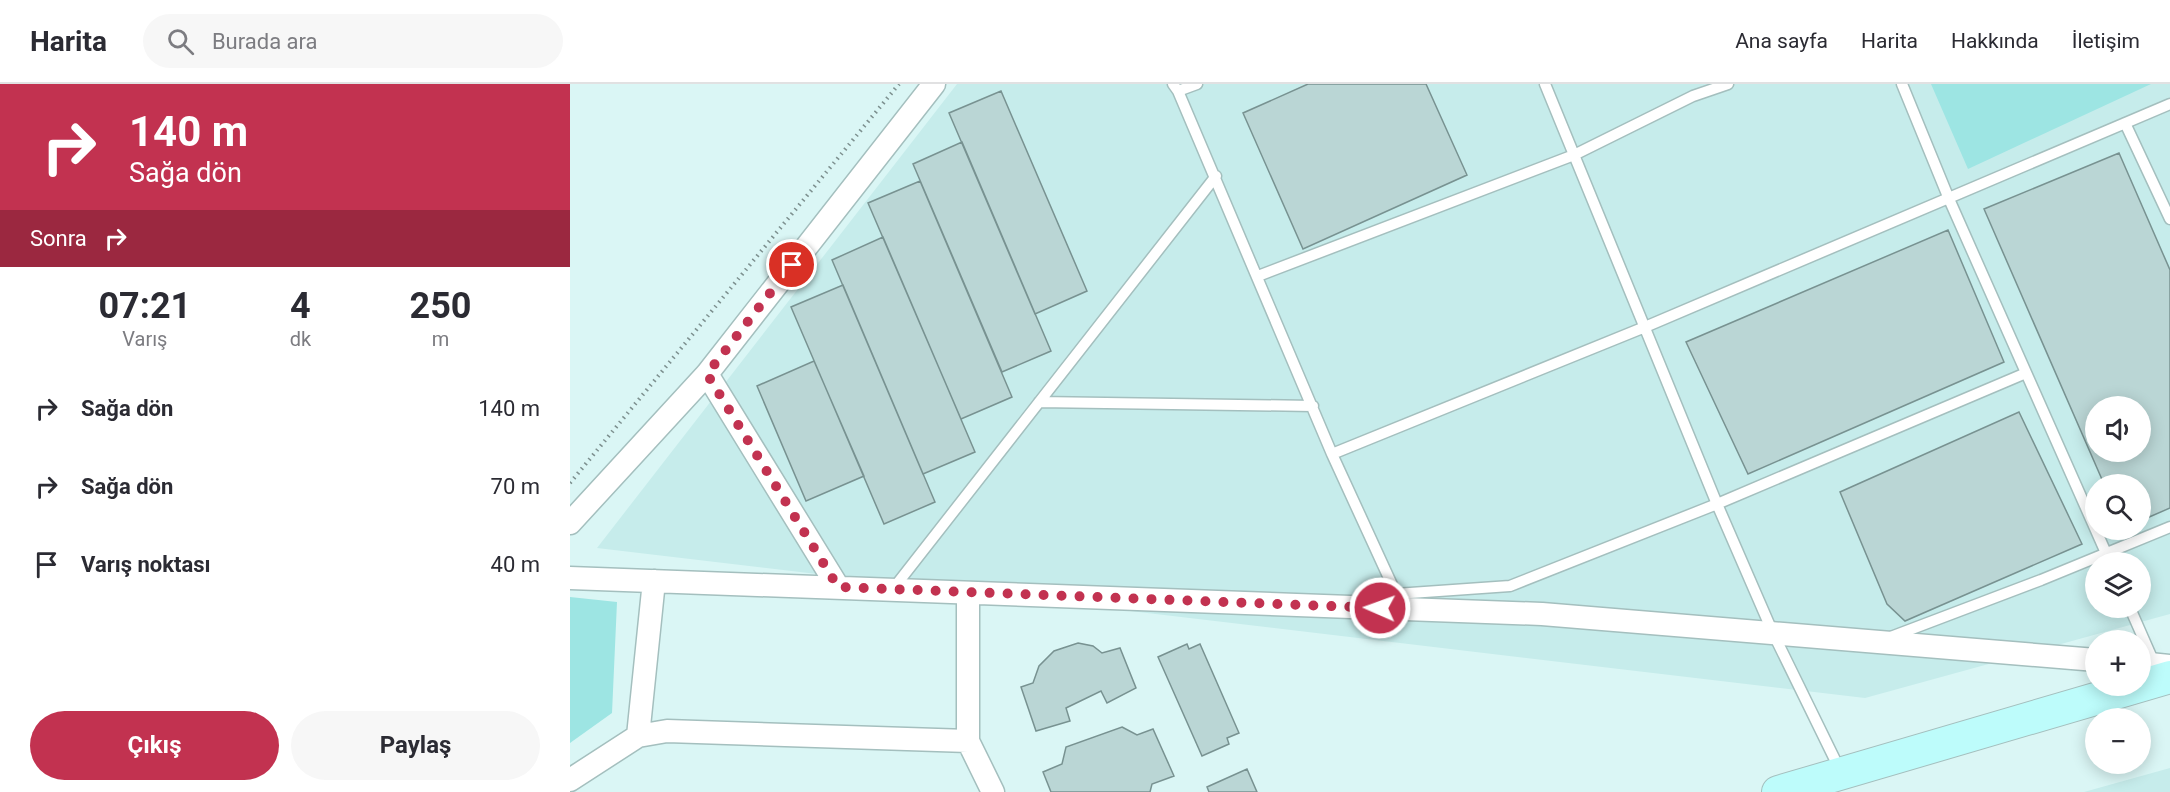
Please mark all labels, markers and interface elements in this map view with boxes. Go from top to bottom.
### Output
search box [143,14,563,68]
text: Harita [30,25,107,58]
icon: search [164,25,197,58]
text: Burada ara [212,29,318,54]
text: Ana sayfa [1735,29,1828,53]
text: Harita [1861,29,1918,53]
text: Hakkında [1951,29,2039,53]
text: İletişim [2072,29,2140,53]
text: 140 m [129,107,248,156]
icon: right [30,108,108,186]
text: Sağa dön [129,157,242,189]
icon: right [99,222,132,255]
text: Sonra [30,226,87,251]
pin [766,239,817,290]
icon: arrive [775,248,808,281]
text: 07:21 [98,285,191,327]
text: 4 [290,285,311,327]
text: 250 [410,285,472,327]
text: Varış [122,327,167,351]
text: dk [290,327,311,351]
text: m [432,327,449,351]
icon: right [30,392,63,425]
text: Sağa dön [81,396,173,421]
text: 140 m [478,396,540,421]
map controls [2085,396,2151,774]
button: sound [2085,396,2151,462]
icon: right [30,470,63,503]
text: Sağa dön [81,474,173,499]
text: 70 m [491,474,540,499]
button: search [2085,474,2151,540]
icon: arrive [30,548,63,581]
text: Varış noktası [81,552,211,577]
text: 40 m [491,552,540,577]
button: layers [2085,552,2151,618]
position arrow [1348,576,1412,640]
button: + [2085,630,2151,696]
button: − [2085,708,2151,774]
button: Çıkış [30,711,279,780]
button: Paylaş [291,711,540,780]

